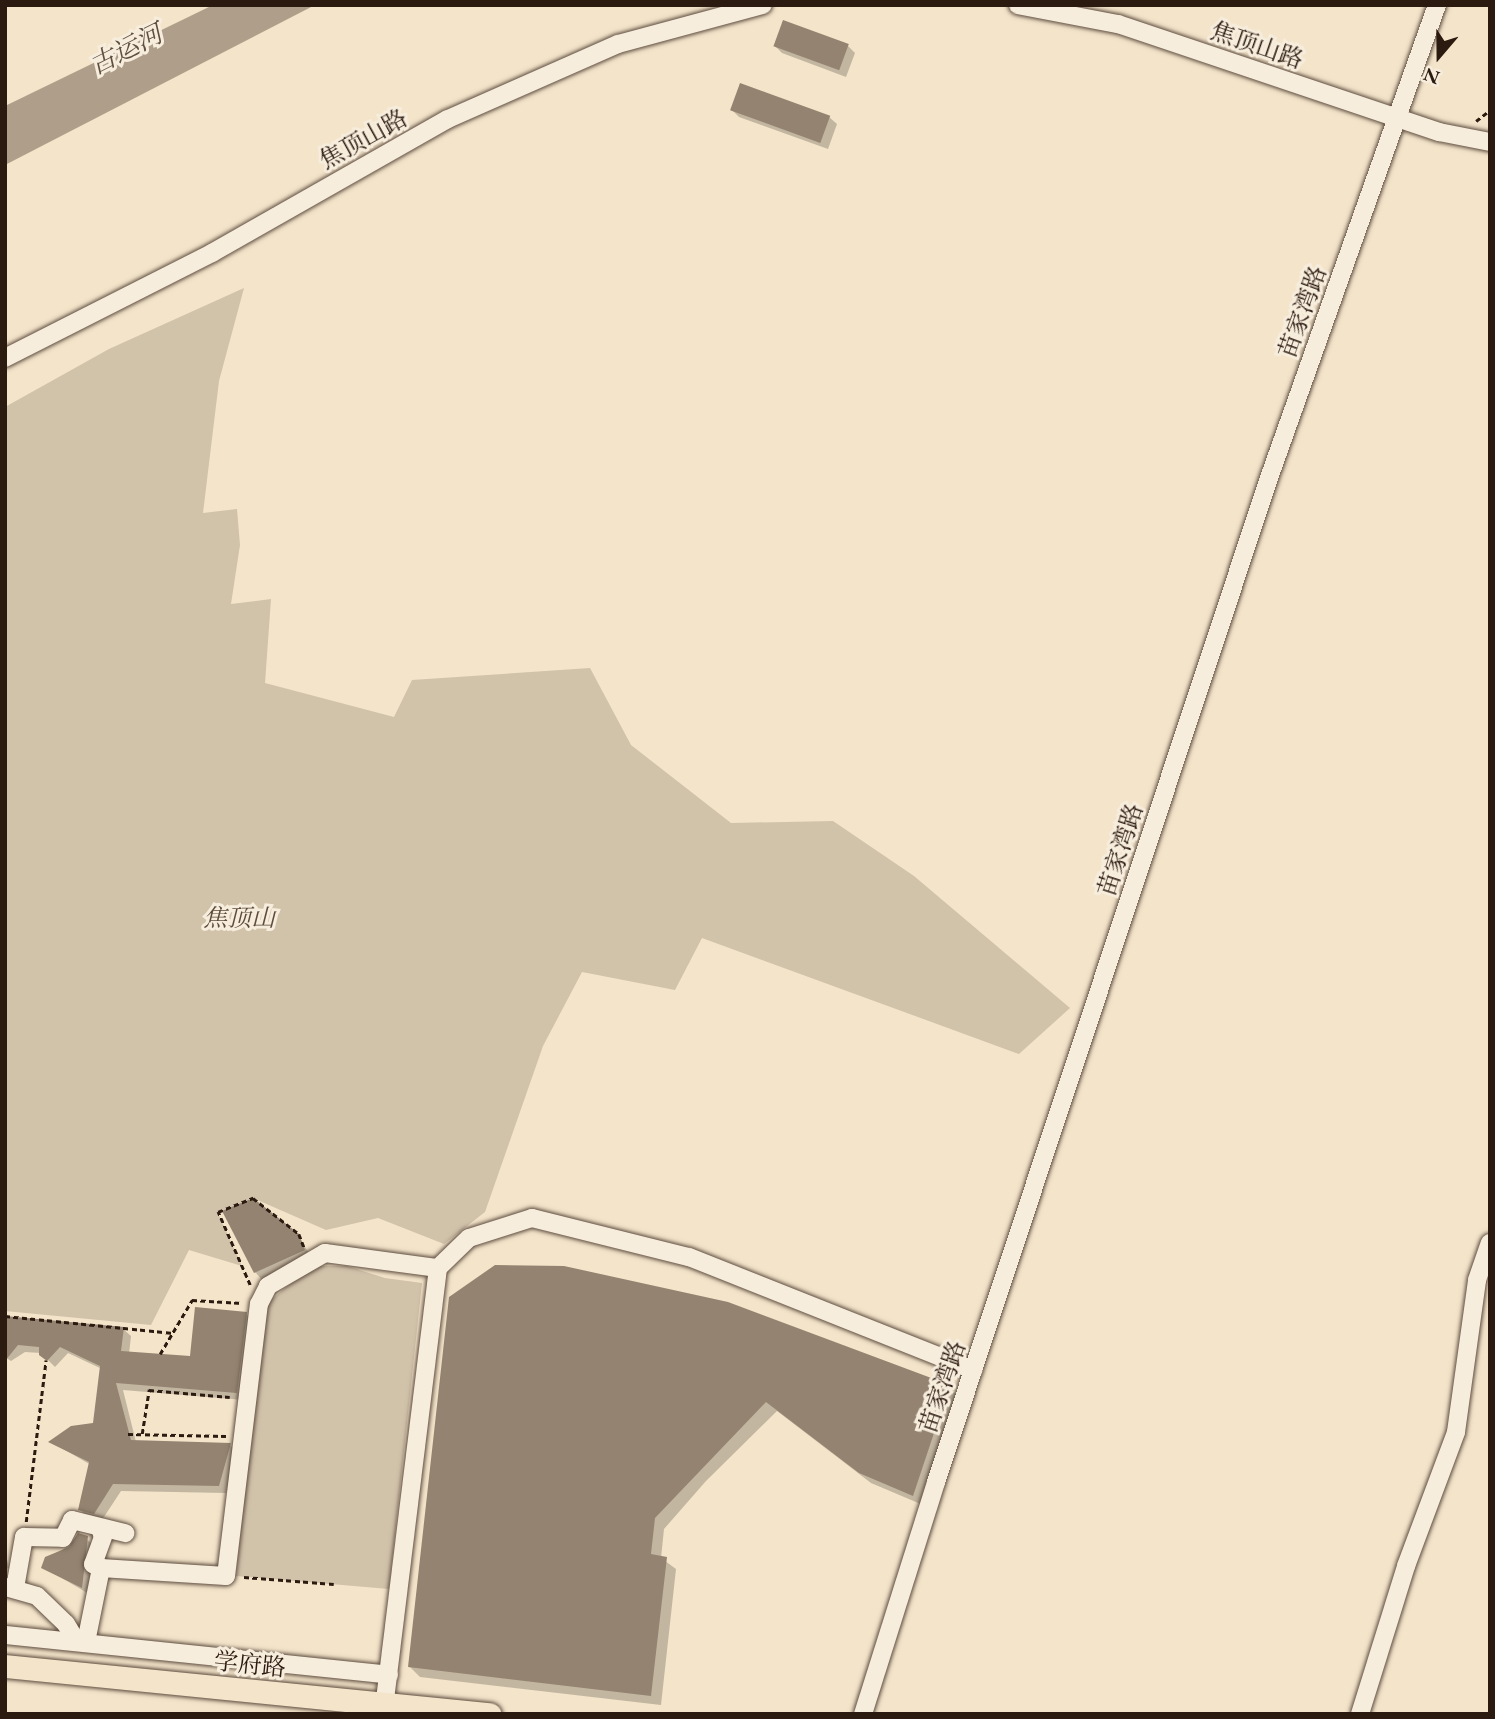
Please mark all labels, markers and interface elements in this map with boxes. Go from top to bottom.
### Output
street label: 焦顶山路 [1207,16,1307,74]
water label: 古运河 [84,18,168,82]
north arrow [1404,21,1474,91]
text: N [1420,62,1443,91]
street label: 焦顶山路 [314,103,412,175]
street label: 苗家湾路 [1272,262,1332,362]
street label: 苗家湾路 [1091,800,1149,900]
park label: 焦顶山 [203,904,275,932]
street label: 苗家湾路 [913,1337,971,1437]
street label: 学府路 [213,1646,287,1682]

